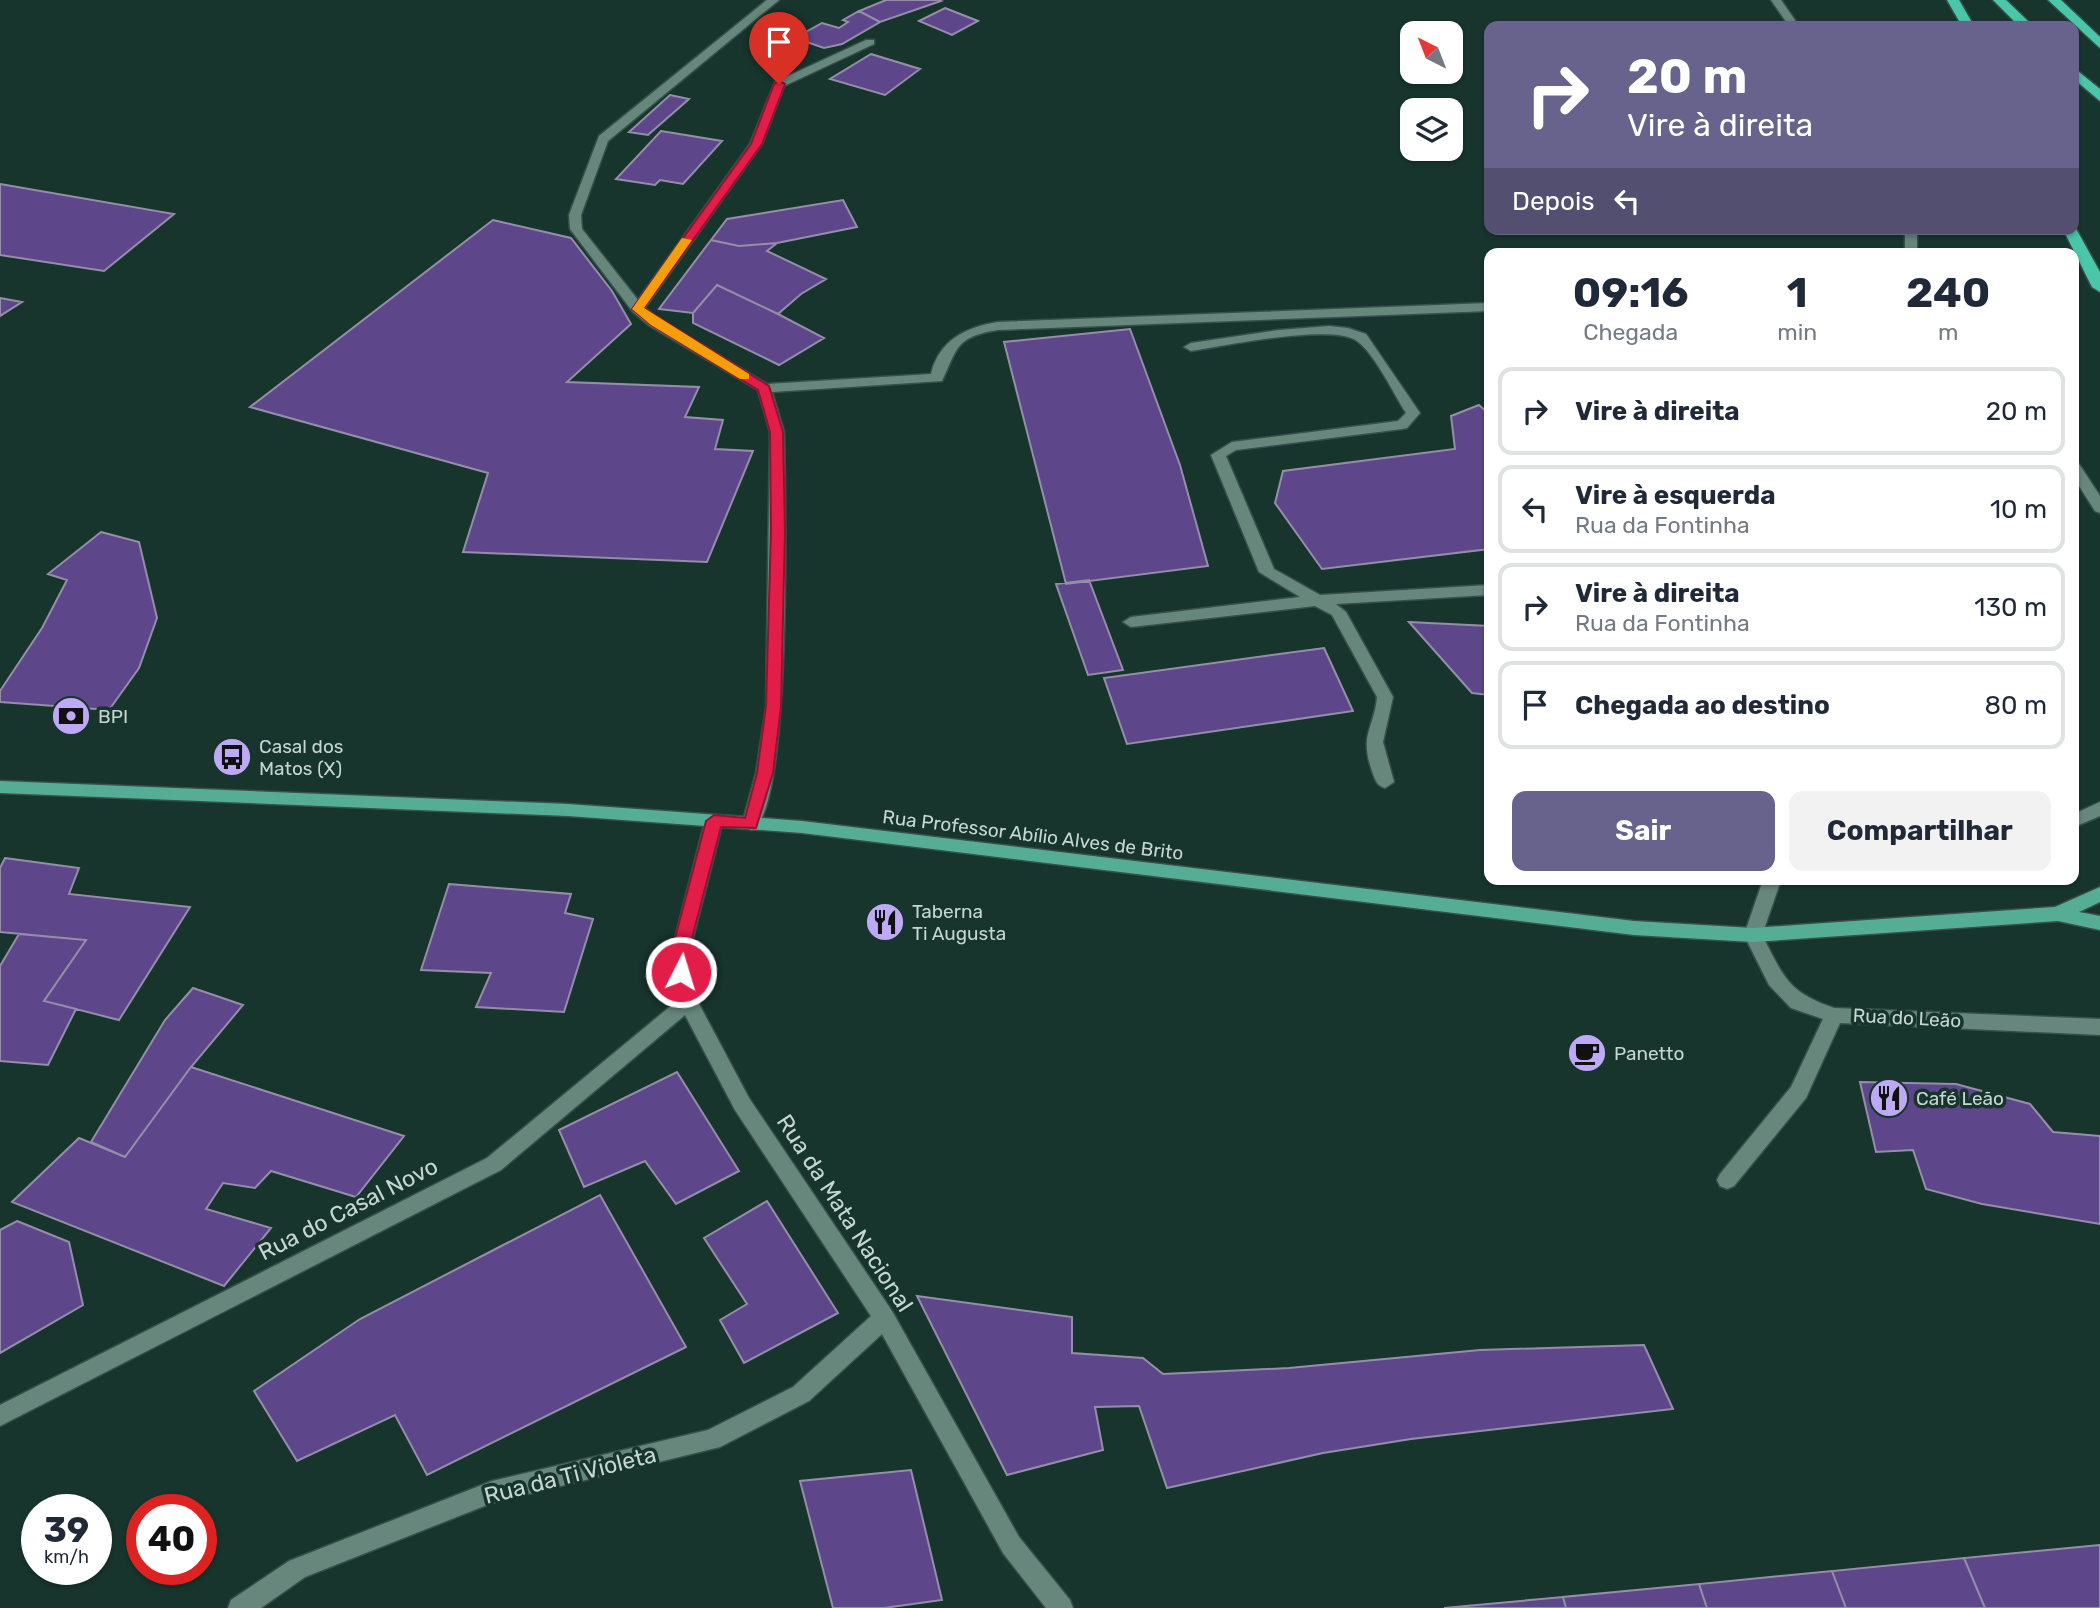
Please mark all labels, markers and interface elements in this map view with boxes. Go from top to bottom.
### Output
pin [749,12.0,809,84]
north arrow [1400,21,1463,84]
map controls [1400,21,1463,161]
icon: arrive [760,23,798,61]
text: 20 m [1627,47,1748,105]
icon: right [1512,49,1603,140]
button: layers [1400,98,1463,161]
text: Vire à direita [1627,106,1813,144]
icon: left [1608,182,1646,220]
text: Depois [1512,186,1594,217]
text: 09:16 [1573,268,1689,318]
text: 1 [1787,268,1808,318]
text: 240 [1906,268,1990,318]
text: Chegada [1583,318,1678,346]
text: min [1777,318,1817,346]
text: m [1938,318,1958,346]
icon: right [1516,392,1554,430]
text: Vire à direita [1575,396,1740,427]
text: 20 m [1986,396,2047,427]
text: Vire à esquerda [1575,480,1776,511]
icon: left [1516,490,1554,528]
text: 10 m [1990,494,2047,525]
text: Rua da Fontinha [1575,511,1750,539]
text: Vire à direita [1575,578,1740,609]
icon: right [1516,588,1554,626]
text: 130 m [1974,592,2047,623]
text: Rua da Fontinha [1575,609,1750,637]
icon: arrive [1516,686,1554,724]
text: Chegada ao destino [1575,690,1830,721]
text: 80 m [1984,690,2047,721]
bank icon: BPI [50,695,92,737]
place label: BPI [98,705,128,728]
place label: Casal dos Matos (X) [259,735,344,780]
bus stop icon: Casal dos Matos (X) [211,736,253,778]
button: Sair [1512,791,1775,871]
button: Compartilhar [1789,791,2051,871]
street label: Rua Professor Abílio Alves de Brito [881,805,1185,865]
place label: Taberna Ti Augusta [912,900,1006,945]
restaurant icon: Taberna Ti Augusta [864,901,906,943]
position arrow [644,935,718,1009]
street label: Rua do Leão [1852,1004,1962,1032]
cafe icon: Panetto [1566,1032,1608,1074]
place label: Panetto [1614,1042,1684,1065]
restaurant icon: Café Leão [1868,1077,1910,1119]
place label: Café Leão [1916,1087,2004,1110]
street label: Rua da Mata Nacional [771,1109,919,1317]
street label: Rua do Casal Novo [254,1152,442,1266]
street label: Rua da Ti Violeta [481,1440,659,1510]
speed limit sign: 40 [126,1494,217,1585]
text: 39 [44,1509,89,1551]
text: km/h [44,1546,89,1568]

